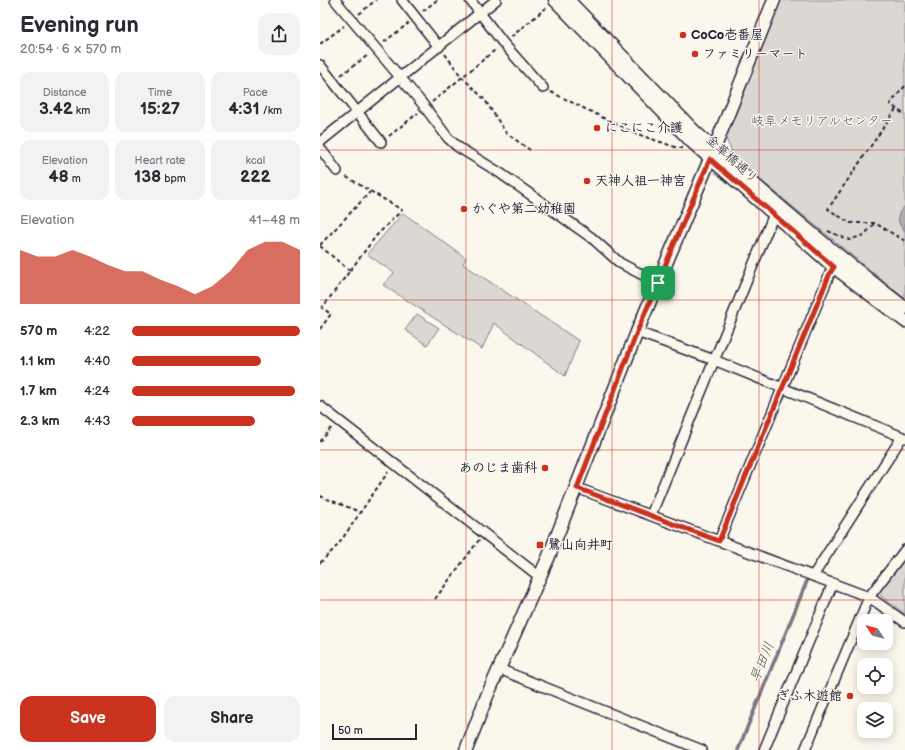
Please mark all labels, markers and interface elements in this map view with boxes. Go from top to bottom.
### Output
text: Evening run [20,12,139,39]
button: share [258,13,300,55]
place label: CoCo壱番屋 [691,27,763,43]
marker: CoCo壱番屋 [678,30,688,40]
text: 20:54 · 6 × 570 m [20,41,121,57]
place label: ファミリーマート [703,46,808,62]
marker: ファミリーマート [690,49,700,59]
text: Distance [43,86,87,99]
text: Time [148,86,172,99]
text: Pace [243,86,268,99]
text: 3.42 [39,99,73,119]
text: 15:27 [140,99,180,119]
text: 4:31 [229,99,260,119]
text: km [73,104,90,117]
text: /km [260,104,282,117]
park label: 岐阜メモリアルセンター [751,113,893,129]
place label: にこにこ介護 [605,120,683,136]
marker: にこにこ介護 [592,123,602,133]
street label: 金華橋通り [702,131,762,187]
text: Elevation [42,154,88,167]
text: Heart rate [135,154,185,167]
text: kcal [245,154,265,167]
text: 48 [49,167,69,187]
text: 138 [134,167,161,187]
text: 222 [240,167,271,187]
text: m [69,172,81,185]
text: bpm [161,172,186,185]
place label: 天神人祖一神宮 [595,173,686,189]
marker: 天神人祖一神宮 [582,176,592,186]
place label: かぐや第二幼稚園 [472,201,576,217]
marker: かぐや第二幼稚園 [459,204,469,214]
text: Elevation [20,212,74,228]
text: 41–48 m [249,212,300,228]
pin [641,266,675,300]
icon: arrive [647,272,669,294]
text: 570 m [20,323,57,339]
text: 4:22 [84,323,110,339]
text: 1.1 km [20,353,55,369]
text: 4:40 [84,353,110,369]
text: 1.7 km [20,383,57,399]
text: 4:24 [84,383,110,399]
text: 2.3 km [20,413,60,429]
text: 4:43 [84,413,110,429]
place label: あのじま歯科 [459,460,538,476]
marker: あのじま歯科 [540,463,550,473]
place label: 鷺山向井町 [548,537,613,553]
marker: 鷺山向井町 [535,540,545,550]
north arrow [857,614,893,650]
map controls [857,614,893,738]
water label: 早田川 [746,639,778,685]
button: locate [857,658,893,694]
place label: ぎふ木遊館 [777,688,842,704]
marker: ぎふ木遊館 [845,691,855,701]
button: Save [20,696,156,742]
button: Share [164,696,300,742]
button: layers [857,702,893,738]
scale bar [332,722,417,741]
text: 50 m [338,724,363,737]

